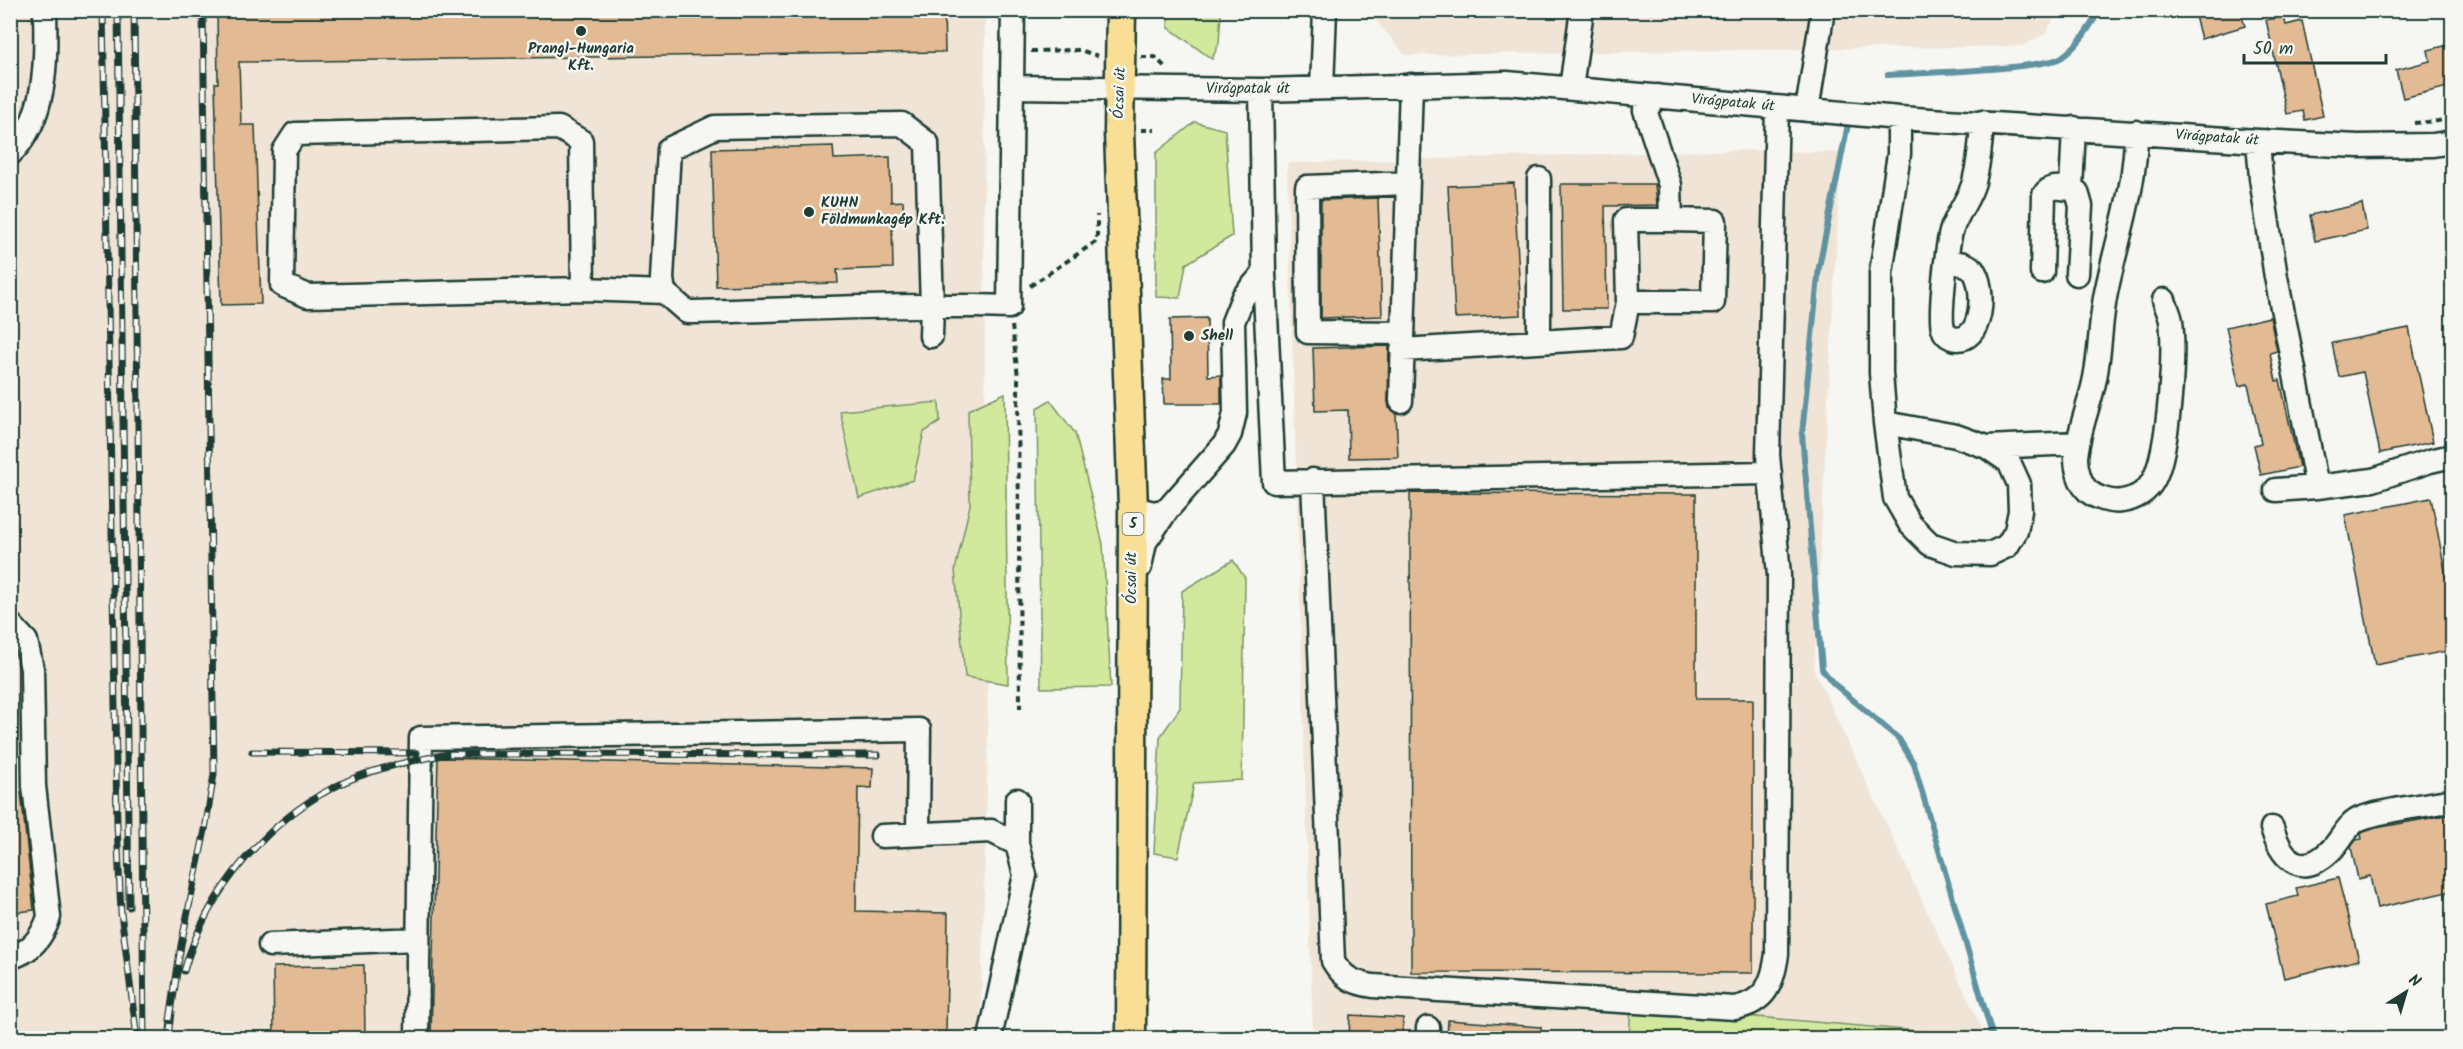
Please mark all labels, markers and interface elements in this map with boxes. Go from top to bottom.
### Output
marker: Prangl-Hungaria Kft. [574,24,588,38]
scale bar [2244,27,2386,65]
text: 50 m [2253,35,2293,64]
place label: Prangl-Hungaria Kft. [528,37,634,78]
street label: Ócsai út [1107,66,1133,119]
street label: Virágpatak út [1206,77,1290,101]
street label: Virágpatak út [1690,87,1776,119]
street label: Virágpatak út [2174,123,2260,153]
place label: KUHN Földmunkagép Kft. [821,191,945,232]
marker: KUHN Földmunkagép Kft. [802,205,816,219]
place label: Shell [1201,324,1233,348]
marker: Shell [1182,329,1196,343]
road number: 5 [1122,513,1144,535]
street label: Ócsai út [1120,552,1144,604]
north arrow [2376,962,2436,1022]
text: N [2403,968,2426,994]

